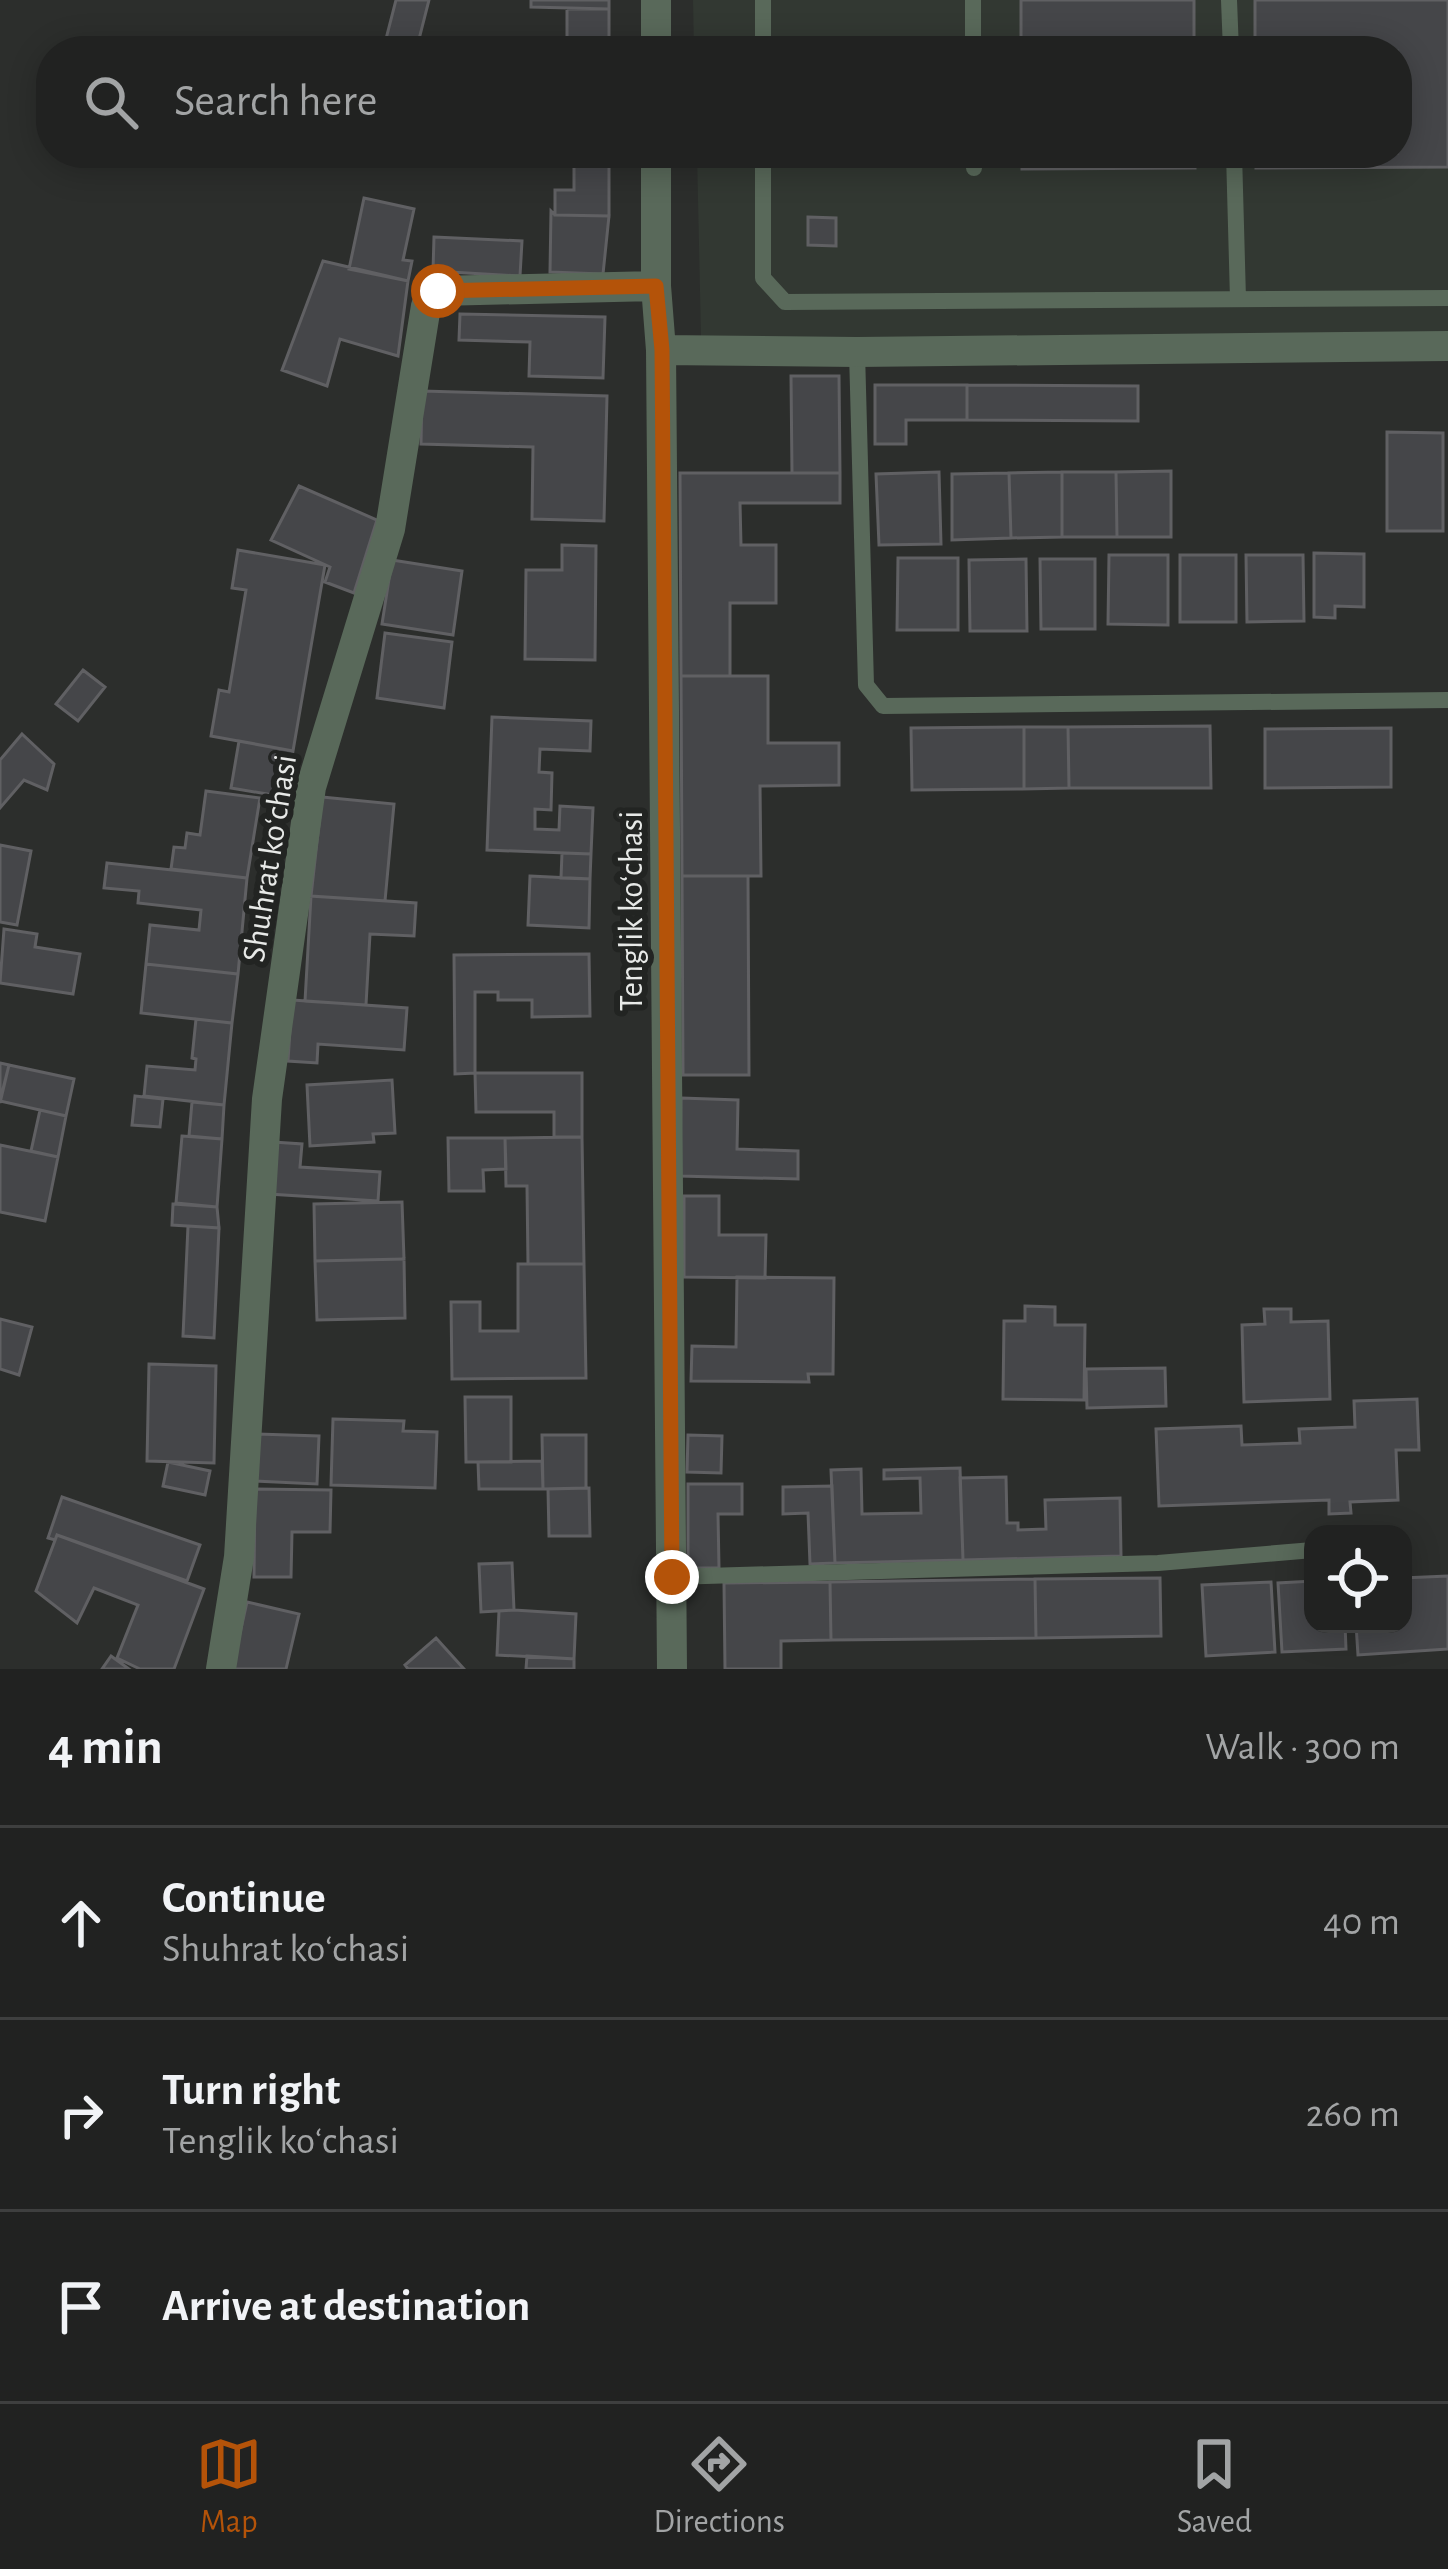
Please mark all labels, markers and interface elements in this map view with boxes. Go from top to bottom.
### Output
search box [36,36,1412,168]
icon: search [78,69,144,135]
text: Search here [174,79,377,124]
route start [411,264,465,318]
street label: Shuhrat koʻchasi [238,753,303,964]
street label: Tenglik koʻchasi [616,811,649,1011]
map controls [1304,1525,1412,1633]
button: locate [1304,1525,1412,1633]
route end [645,1550,699,1604]
text: 4 min [48,1722,163,1773]
text: Walk · 300 m [1205,1728,1400,1767]
text: Continue [162,1876,326,1921]
icon: ahead [48,1890,114,1956]
text: 40 m [1323,1903,1400,1942]
text: Shuhrat koʻchasi [162,1930,409,1969]
text: Turn right [162,2068,340,2113]
icon: right [48,2082,114,2148]
text: 260 m [1306,2095,1400,2134]
text: Tenglik koʻchasi [162,2122,399,2161]
icon: arrive [48,2274,114,2340]
text: Arrive at destination [162,2284,530,2329]
tab: Map [196,2431,262,2543]
tab: Directions [653,2431,785,2543]
tab: Saved [1177,2431,1252,2543]

